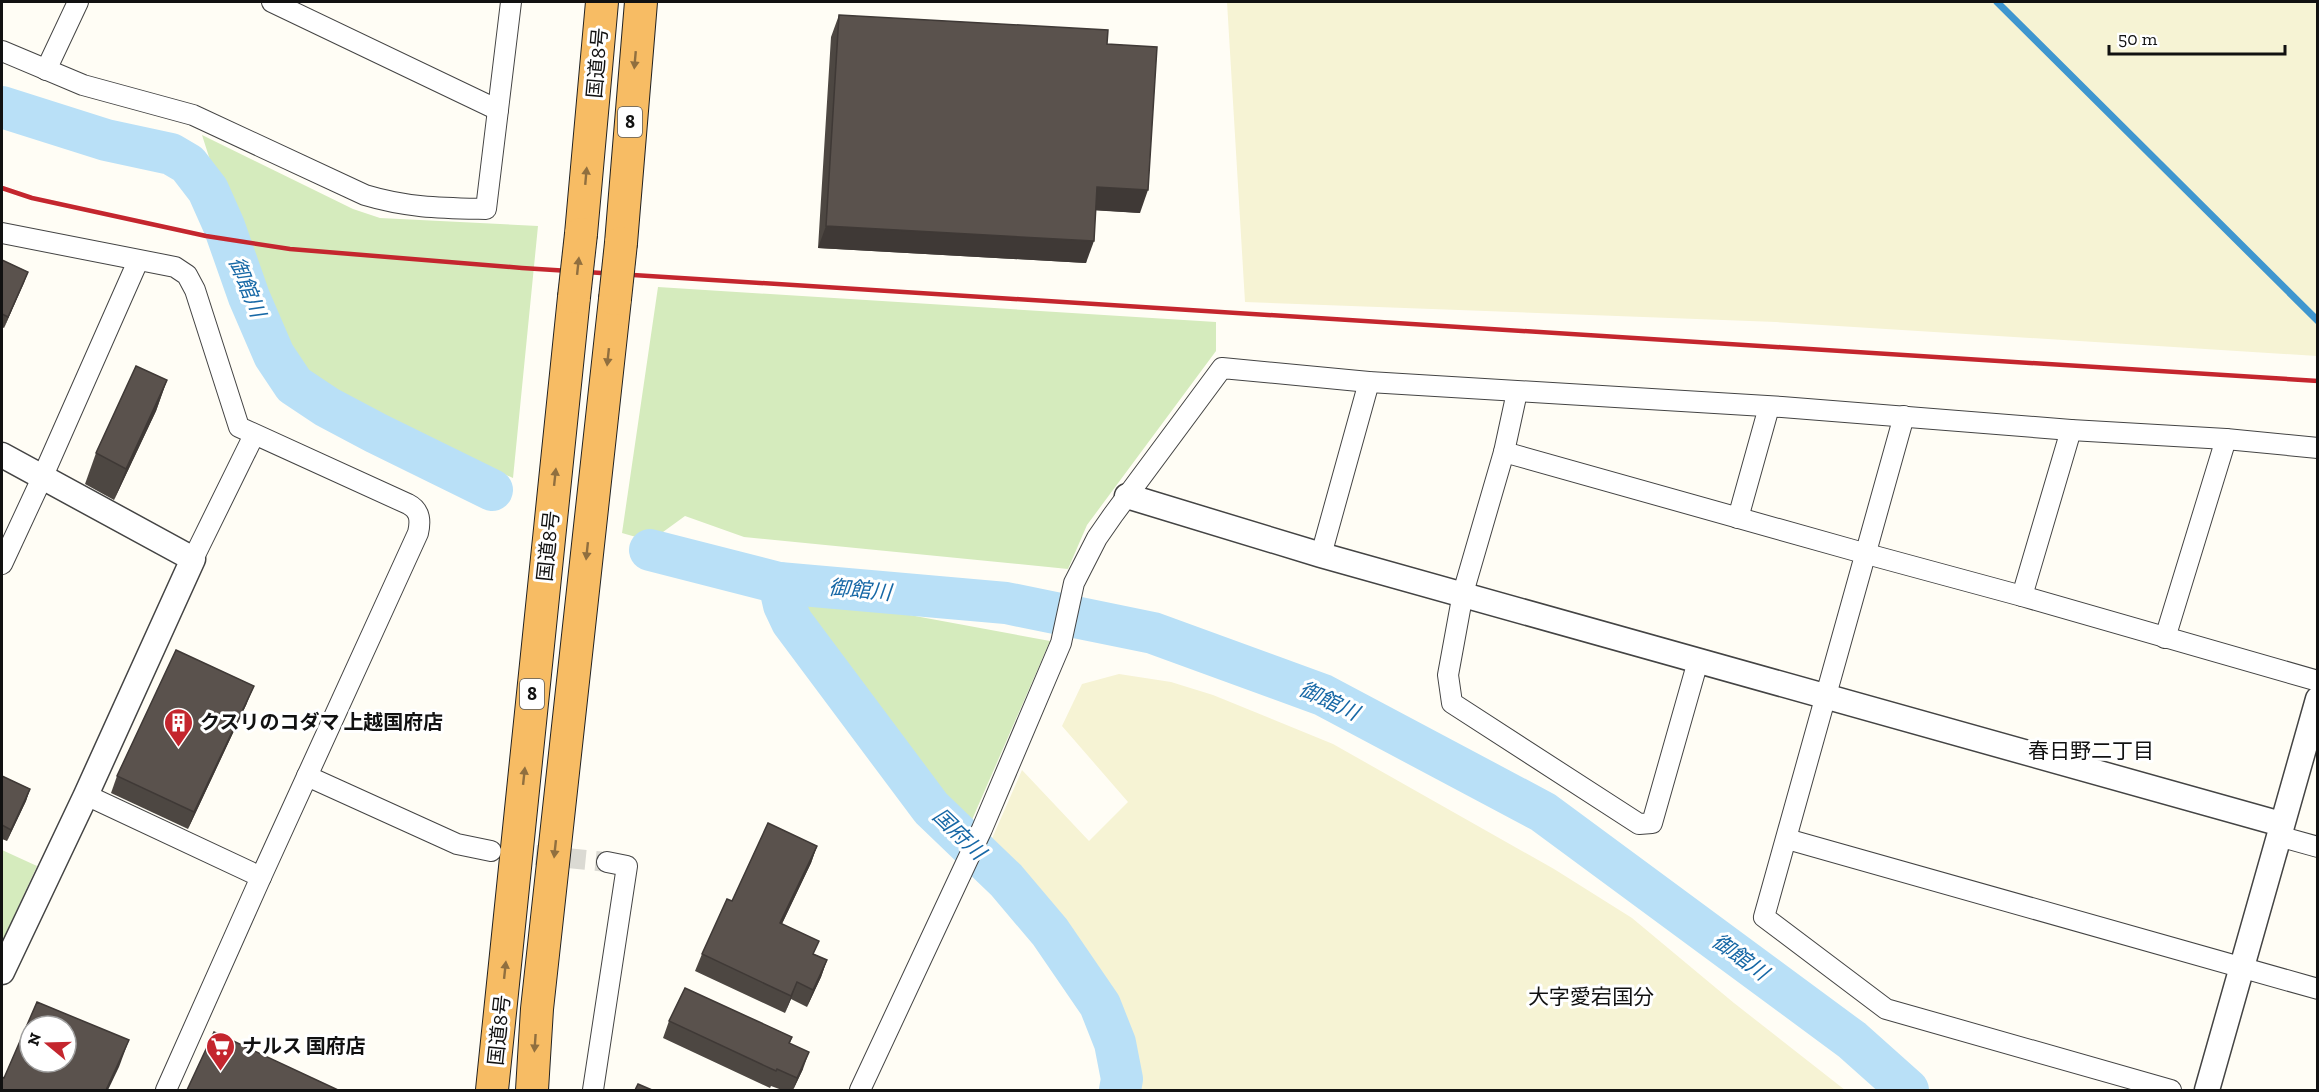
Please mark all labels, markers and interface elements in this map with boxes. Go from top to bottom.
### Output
scale bar [2109,18,2284,56]
street label: 国道8号 [582,27,612,99]
text: 50 m [2118,28,2158,50]
one-way arrow [631,50,640,69]
road number: 8 [618,107,642,137]
one-way arrow [581,166,591,185]
water label: 御館川 [224,253,272,323]
one-way arrow [573,256,583,275]
one-way arrow [603,348,613,367]
one-way arrow [550,468,560,487]
street label: 国道8号 [532,510,564,582]
one-way arrow [582,542,592,561]
water label: 御館川 [828,574,895,605]
water label: 御館川 [1295,676,1365,726]
road number: 8 [520,679,544,709]
building icon: クスリのコダマ 上越国府店 [163,706,195,748]
place label: クスリのコダマ 上越国府店 [200,710,443,734]
district label: 春日野二丁目 [2028,738,2154,763]
one-way arrow [519,766,529,785]
water label: 国府川 [928,803,992,866]
one-way arrow [550,840,560,859]
water label: 御館川 [1707,928,1775,986]
one-way arrow [500,960,510,979]
district label: 大字愛宕国分 [1528,984,1654,1009]
street label: 国道8号 [483,994,515,1066]
north arrow [18,1014,78,1074]
text: N [23,1030,45,1048]
supermarket icon: ナルス 国府店 [205,1030,237,1072]
place label: ナルス 国府店 [242,1034,366,1058]
one-way arrow [531,1034,540,1053]

